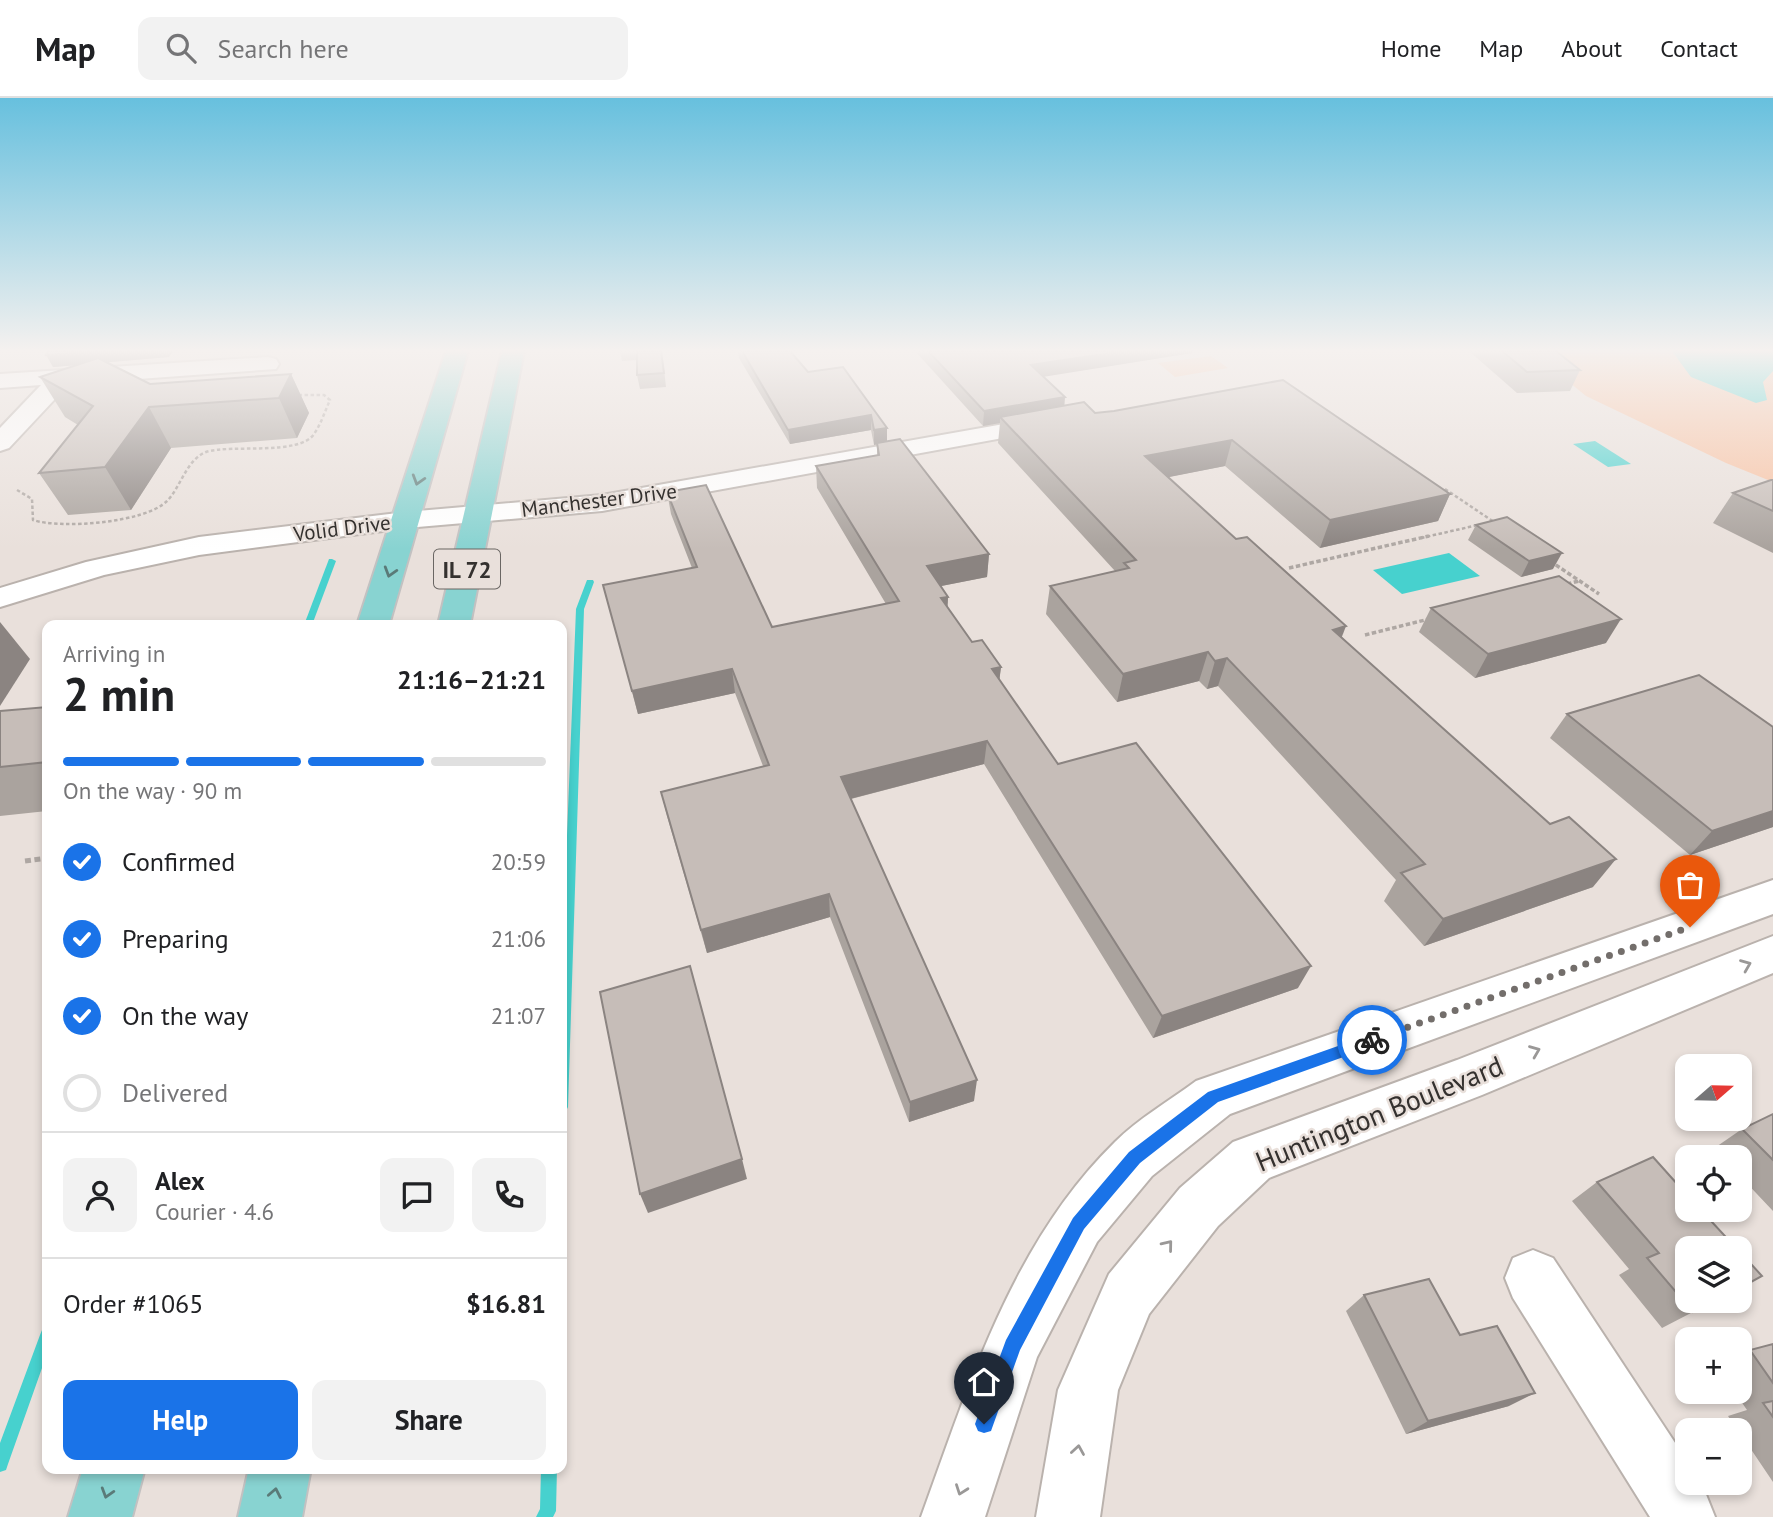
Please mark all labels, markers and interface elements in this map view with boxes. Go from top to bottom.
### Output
search box [138,17,628,80]
text: Map [35,27,96,70]
icon: search [162,29,200,67]
text: Search here [218,32,349,65]
text: Home [1381,33,1441,64]
text: Map [1479,33,1523,64]
text: About [1561,33,1622,64]
text: Contact [1660,33,1738,64]
one-way arrow [411,474,426,486]
street label: Manchester Drive [520,477,678,523]
street label: Volid Drive [291,509,392,547]
road number: IL 72 [434,550,500,589]
one-way arrow [383,566,398,578]
text: Arriving in [63,639,165,668]
text: 21:16–21:21 [397,663,546,696]
text: 2 min [63,664,175,724]
text: On the way · 90 m [63,776,242,805]
icon: check [63,843,101,881]
text: Confirmed [122,845,235,878]
text: 20:59 [491,847,546,876]
pin [1660,855,1720,927]
icon: bag [1671,866,1709,904]
icon: check [63,920,101,958]
text: Preparing [122,922,229,955]
text: 21:06 [491,924,546,953]
one-way arrow [1739,959,1751,973]
icon: check [63,997,101,1035]
text: On the way [122,999,248,1032]
text: 21:07 [491,1001,546,1030]
courier [1337,1005,1407,1075]
icon: bike [1353,1021,1391,1059]
one-way arrow [1528,1045,1540,1059]
street label: Huntington Boulevard [1250,1046,1508,1180]
north arrow [1675,1054,1752,1130]
map controls [1675,1054,1752,1495]
text: Delivered [122,1076,228,1109]
button: locate [1675,1145,1752,1222]
button: person [63,1158,137,1232]
button: chat [380,1158,454,1232]
button: phone [472,1158,546,1232]
text: Alex [155,1164,205,1197]
text: Courier · 4.6 [155,1197,274,1226]
button: layers [1675,1236,1752,1313]
one-way arrow [1160,1241,1173,1253]
text: Order #1065 [63,1287,203,1320]
text: $16.81 [466,1287,546,1320]
button: + [1675,1327,1752,1404]
pin [954,1352,1014,1424]
icon: home [965,1363,1003,1401]
button: Help [63,1380,298,1460]
button: Share [312,1380,546,1460]
button: − [1675,1418,1752,1495]
one-way arrow [1070,1444,1085,1455]
one-way arrow [955,1484,969,1496]
one-way arrow [101,1486,116,1498]
one-way arrow [267,1487,282,1499]

